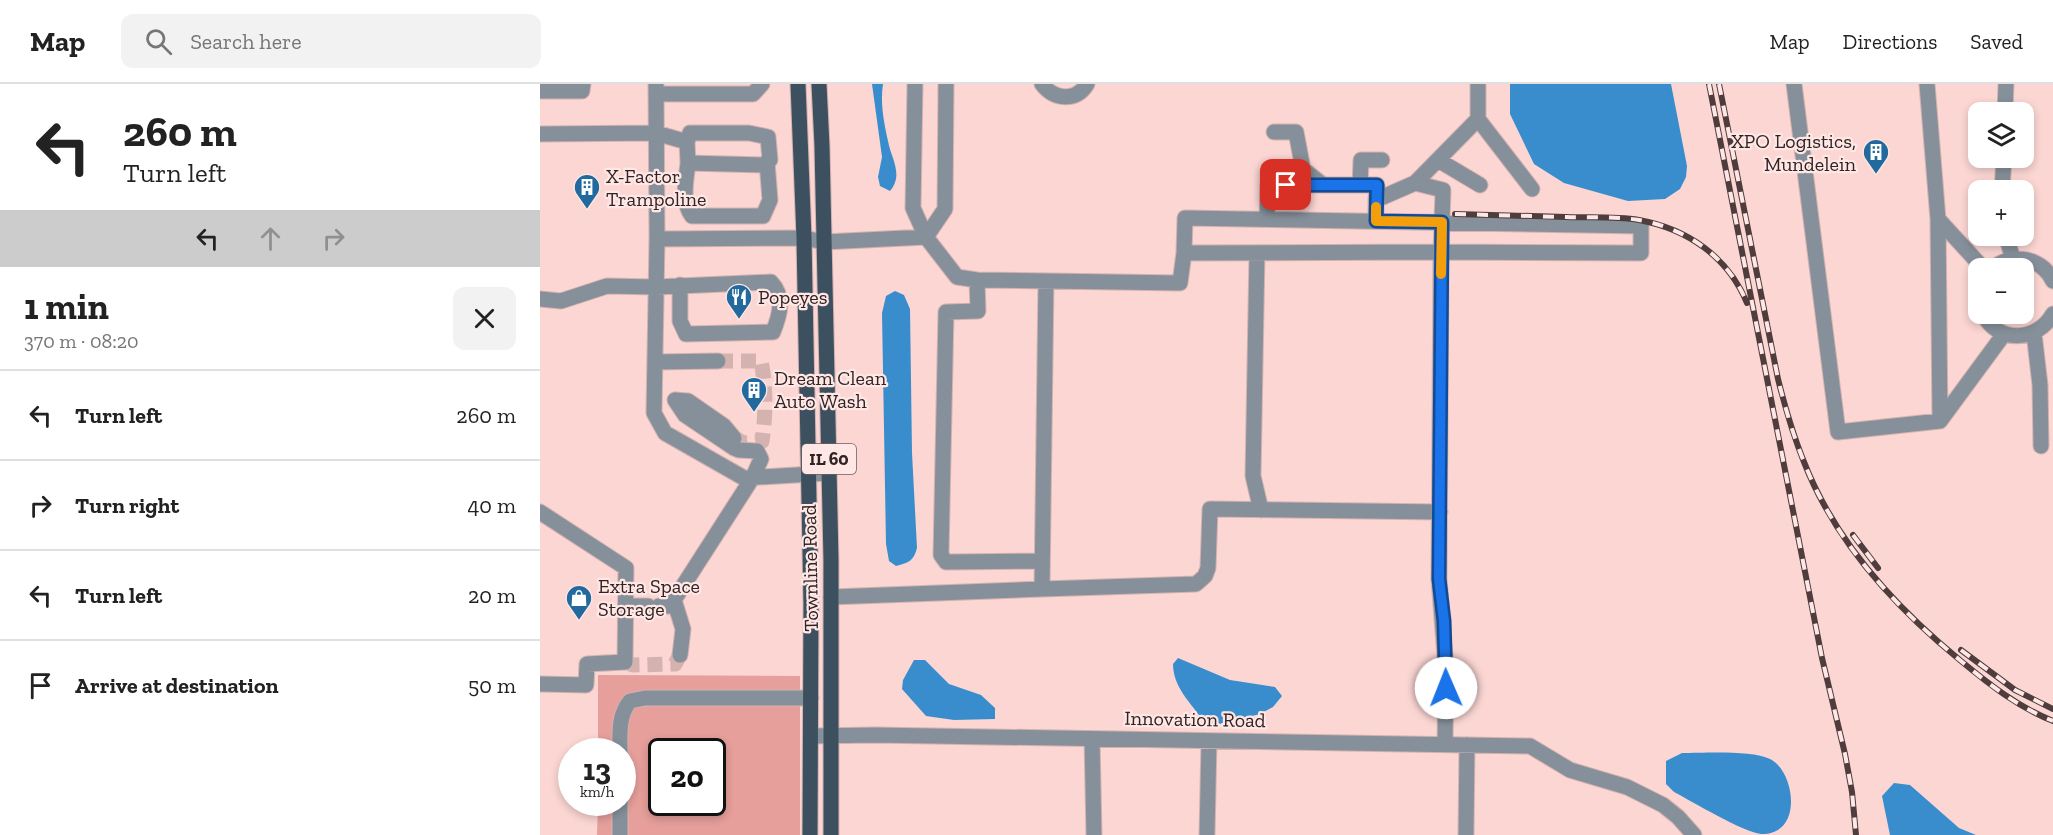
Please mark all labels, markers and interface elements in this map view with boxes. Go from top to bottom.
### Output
search box [121,14,541,68]
text: Map [30,25,85,58]
icon: search [142,25,175,58]
text: Search here [190,28,302,55]
text: Map [1770,29,1810,54]
text: Directions [1843,29,1937,54]
text: Saved [1970,29,2023,54]
map controls [1968,102,2034,324]
button: layers [1968,102,2034,168]
text: 260 m [123,106,237,157]
icon: left [24,108,102,186]
place label: XPO Logistics, Mundelein [1731,129,1857,176]
building icon: XPO Logistics, Mundelein [1861,137,1891,175]
text: Turn left [123,157,226,189]
pin [1260,159,1311,210]
place label: X-Factor Trampoline [606,164,706,211]
icon: arrive [1269,168,1302,201]
building icon: X-Factor Trampoline [572,172,602,210]
button: + [1968,180,2034,246]
icon: left [191,222,224,255]
icon: ahead [254,222,287,255]
icon: right [317,222,350,255]
button: − [1968,258,2034,324]
restaurant icon: Popeyes [724,282,754,320]
text: 1 min [24,285,109,328]
place label: Popeyes [758,285,827,309]
button: close [453,287,516,350]
text: 370 m · 08:20 [24,329,139,353]
place label: Dream Clean Auto Wash [774,366,887,413]
building icon: Dream Clean Auto Wash [739,375,769,413]
icon: left [24,399,57,432]
text: Turn left [75,402,162,429]
text: 260 m [456,402,516,429]
road number: IL 60 [802,444,856,474]
icon: right [24,489,57,522]
text: Turn right [75,492,179,519]
text: 40 m [467,492,516,519]
street label: Townline Road [797,504,823,632]
place label: Extra Space Storage [598,574,700,621]
icon: left [24,579,57,612]
text: Turn left [75,582,162,609]
text: 20 m [468,582,516,609]
shop icon: Extra Space Storage [564,583,594,621]
position arrow [1414,656,1478,720]
icon: arrive [24,669,57,702]
text: Arrive at destination [75,672,278,699]
text: 50 m [468,672,516,699]
street label: Innovation Road [1124,706,1266,732]
speed limit sign: 20 [648,738,726,816]
text: 13 [583,752,611,788]
text: km/h [580,783,614,801]

